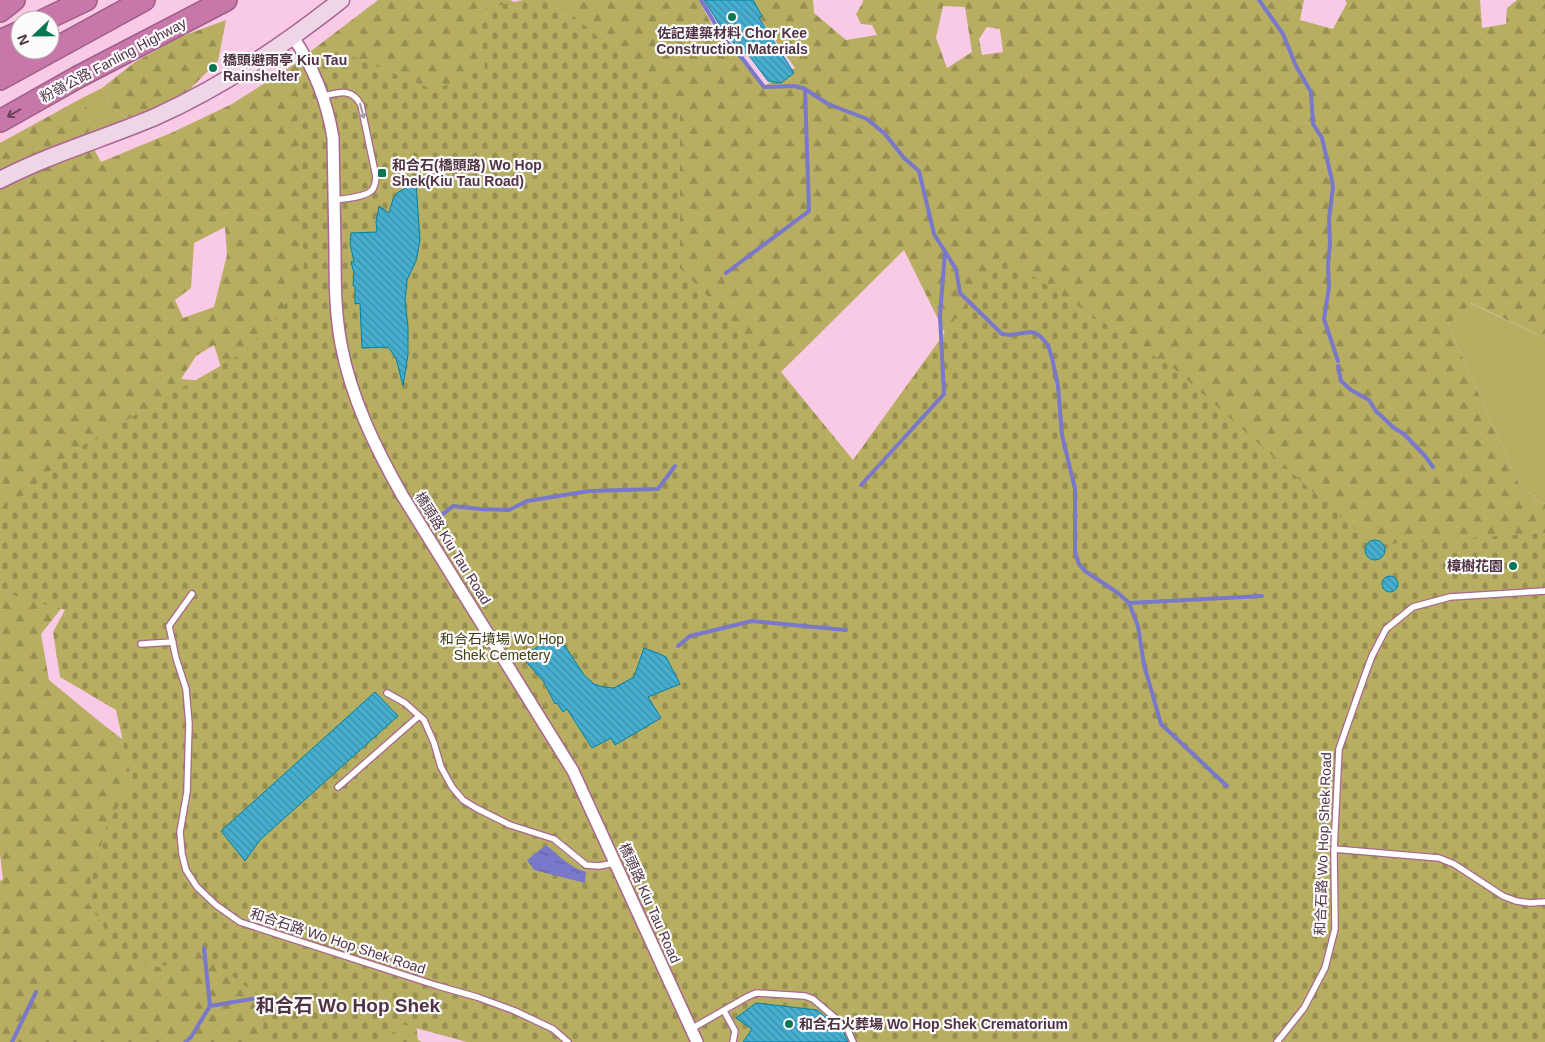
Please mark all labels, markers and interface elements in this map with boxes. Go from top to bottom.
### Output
north arrow [10,10,60,60]
marker: 佐記建築材料 Chor Kee Construction Materials [726,11,738,23]
street label: 粉嶺公路 Fanling Highway [37,15,189,105]
place label: 佐記建築材料 Chor Kee Construction Materials [656,25,808,57]
text: N [14,32,32,48]
place label: 橋頭避雨亭 Kiu Tau Rainshelter [223,52,347,84]
marker: 橋頭避雨亭 Kiu Tau Rainshelter [207,62,219,74]
one-way arrow [358,102,367,118]
one-way arrow [7,109,21,119]
place label: 和合石(橋頭路) Wo Hop Shek(Kiu Tau Road) [392,157,542,189]
marker: 和合石(橋頭路) Wo Hop Shek(Kiu Tau Road) [376,167,388,179]
street label: 橋頭路 Kiu Tau Road [412,489,494,607]
place label: 樟樹花園 [1447,558,1503,574]
marker: 樟樹花園 [1507,560,1519,572]
park label: 和合石墳場 Wo Hop Shek Cemetery [440,631,564,663]
street label: 和合石路 Wo Hop Shek Road [1312,752,1334,936]
street label: 橋頭路 Kiu Tau Road [616,841,684,965]
street label: 和合石路 Wo Hop Shek Road [248,905,428,977]
district label: 和合石 Wo Hop Shek [256,995,441,1016]
place label: 和合石火葬場 Wo Hop Shek Crematorium [799,1016,1068,1032]
marker: 和合石火葬場 Wo Hop Shek Crematorium [783,1018,795,1030]

